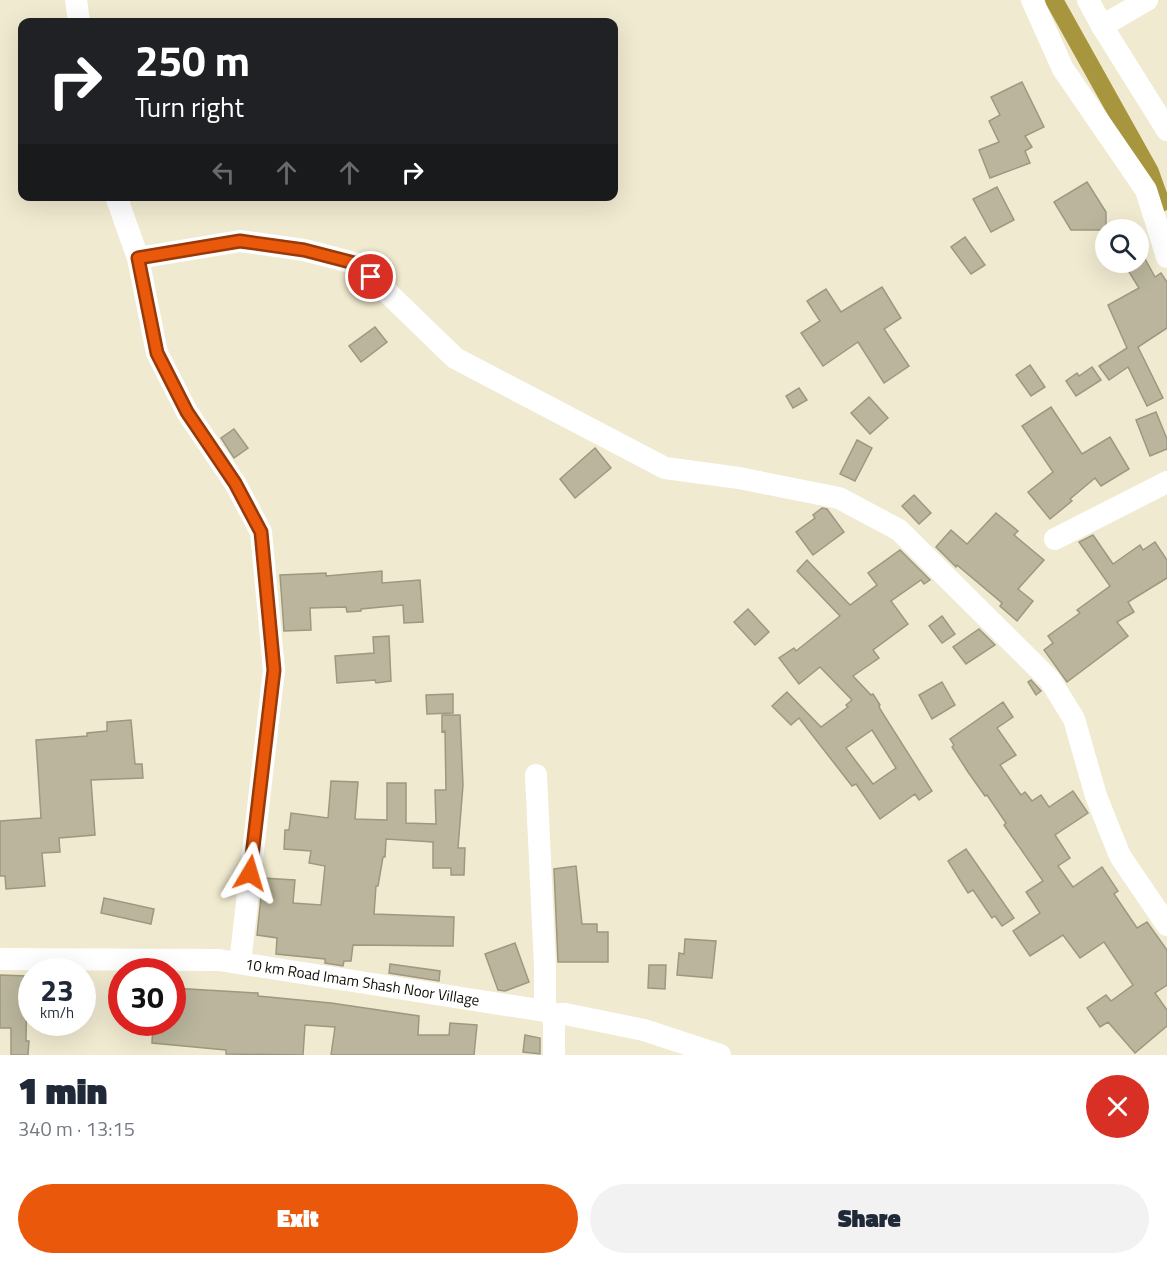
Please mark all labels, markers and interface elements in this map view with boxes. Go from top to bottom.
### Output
text: 250 m [135,28,250,92]
icon: right [36,42,114,120]
text: Turn right [135,86,244,127]
icon: left [207,156,240,189]
icon: ahead [270,156,303,189]
icon: ahead [333,156,366,189]
icon: right [396,156,429,189]
map controls [1095,219,1149,273]
button: search [1095,219,1149,273]
pin [345,251,396,302]
icon: arrive [354,260,387,293]
position arrow [218,841,282,905]
street label: 10 km Road Imam Shash Noor Village [244,952,481,1012]
speed limit sign: 30 [108,958,186,1036]
text: 23 [40,967,74,1013]
text: km/h [40,1001,74,1024]
text: 1 min [18,1063,107,1118]
button: close [1086,1075,1149,1138]
text: 340 m · 13:15 [18,1113,135,1144]
button: Exit [18,1184,578,1253]
button: Share [590,1184,1149,1253]

